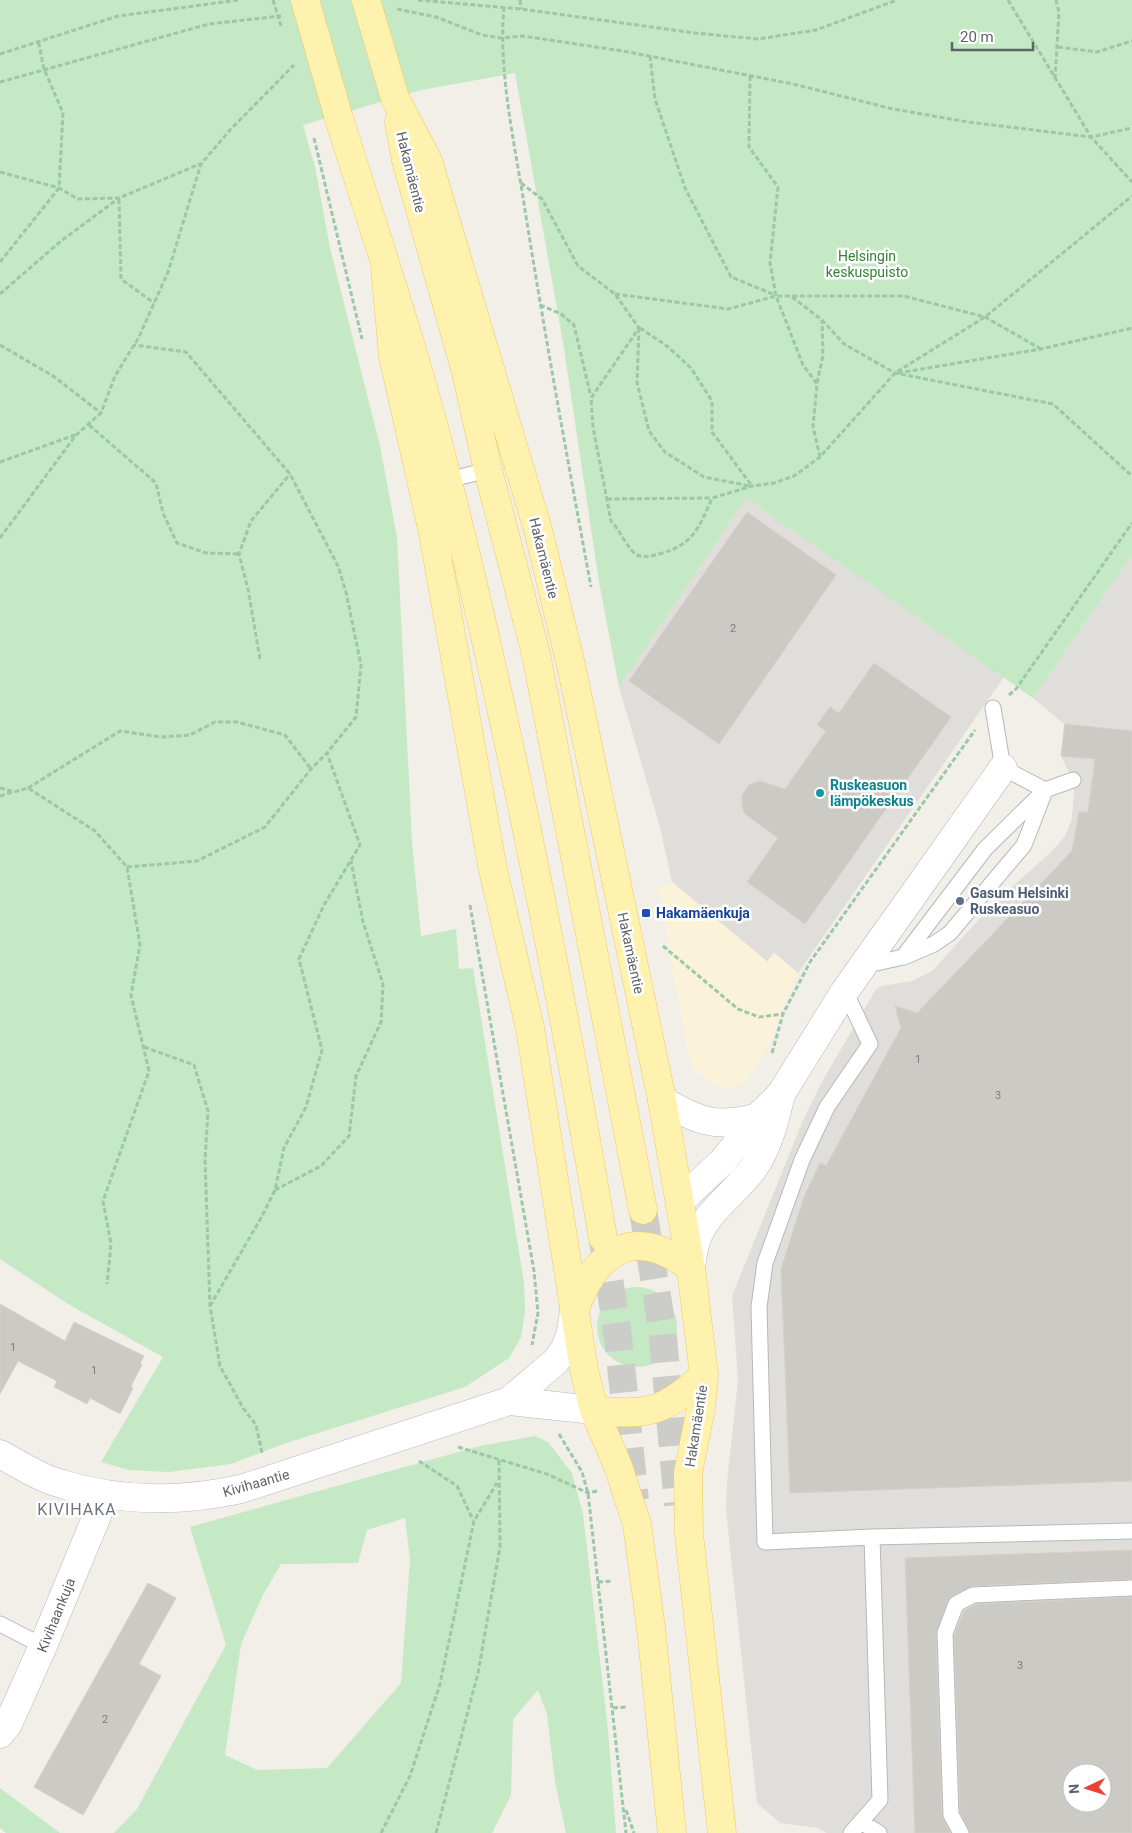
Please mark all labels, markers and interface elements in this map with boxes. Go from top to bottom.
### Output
scale bar [952,20,1033,52]
text: 20 m [960,28,994,46]
street label: Hakamäentie [393,130,429,214]
park label: Helsingin keskuspuisto [826,248,908,280]
street label: Hakamäentie [526,516,562,600]
house number: 2 [730,622,736,635]
place label: Ruskeasuon lämpökeskus [830,777,914,809]
marker: Ruskeasuon lämpökeskus [814,787,826,799]
place label: Gasum Helsinki Ruskeasuo [970,885,1069,917]
marker: Gasum Helsinki Ruskeasuo [954,895,966,907]
place label: Hakamäenkuja [656,905,750,921]
marker: Hakamäenkuja [640,907,652,919]
street label: Hakamäentie [615,911,647,995]
house number: 1 [915,1053,921,1066]
house number: 3 [995,1089,1001,1102]
house number: 1 [10,1341,16,1354]
house number: 1 [91,1364,97,1377]
street label: Hakamäentie [682,1384,710,1468]
street label: Kivihaantie [221,1466,291,1500]
district label: KIVIHAKA [37,1500,117,1519]
street label: Kivihaankuja [34,1575,78,1655]
house number: 3 [1017,1659,1023,1672]
house number: 2 [102,1713,108,1726]
north arrow [1062,1763,1112,1813]
text: N [1066,1783,1082,1794]

